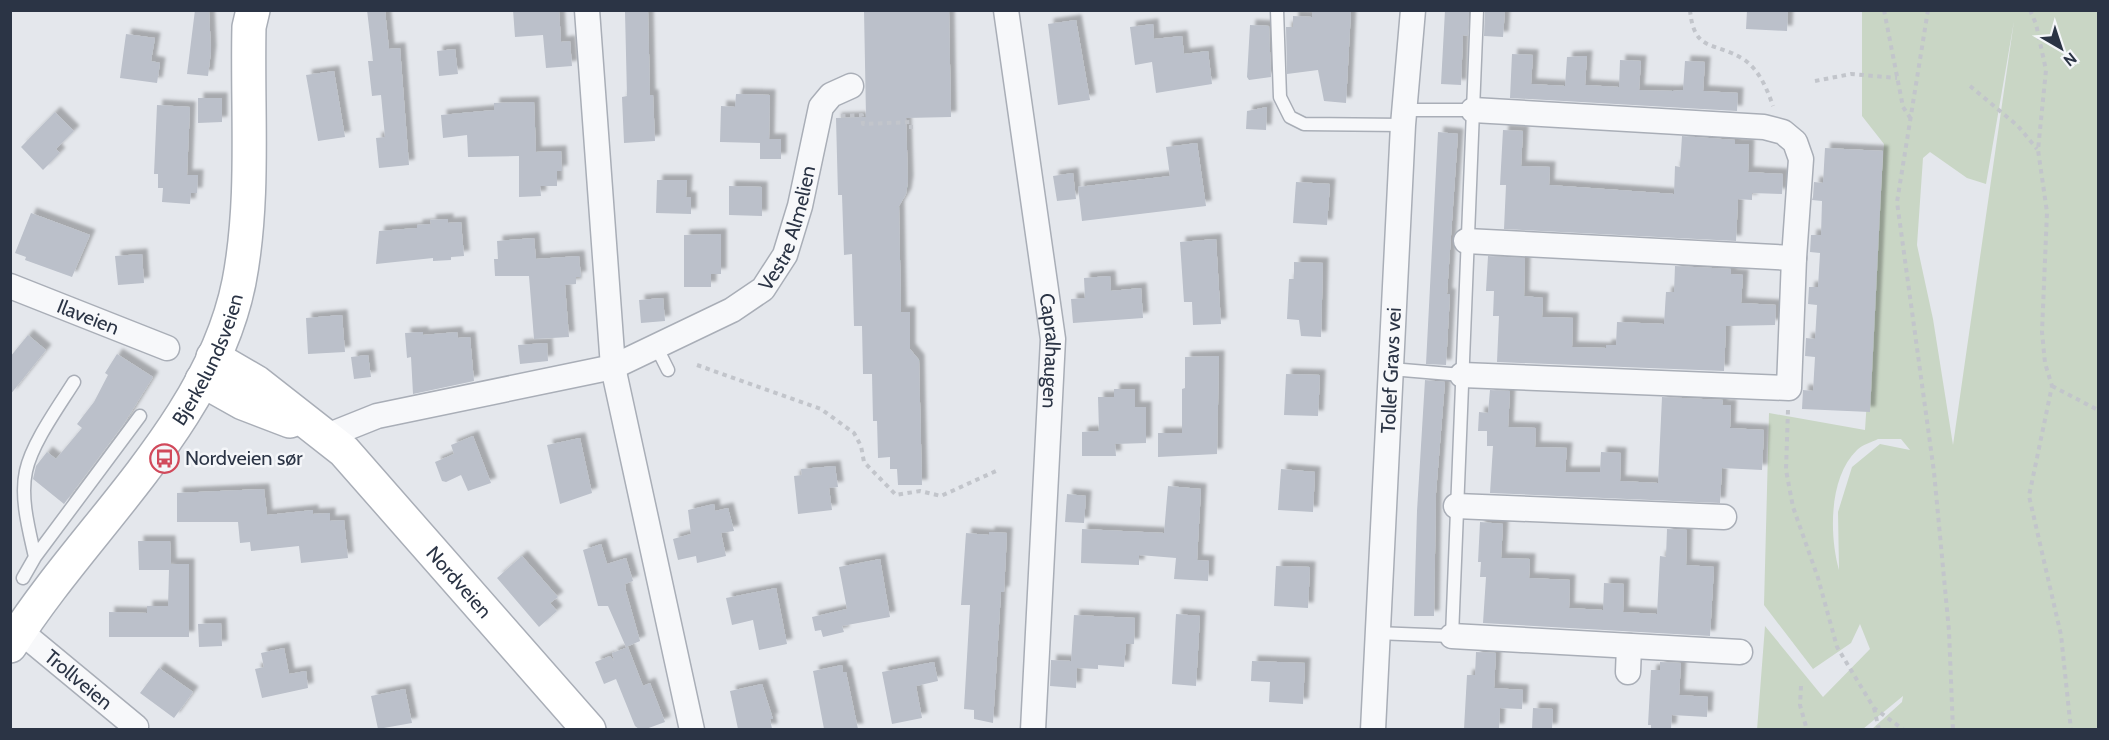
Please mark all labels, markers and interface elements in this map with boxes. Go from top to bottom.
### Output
north arrow [2031,18,2091,78]
text: N [2060,48,2080,70]
street label: Vestre Almelien [753,163,820,295]
street label: Bjerkelundsveien [167,291,248,430]
street label: Capralhaugen [1035,291,1065,409]
street label: Ilaveien [54,294,123,340]
street label: Tollef Gravs vei [1376,307,1406,434]
bus stop icon: Nordveien sør [148,442,180,474]
place label: Nordveien sør [185,446,303,470]
street label: Nordveien [421,541,497,623]
street label: Trollveien [40,644,117,714]

